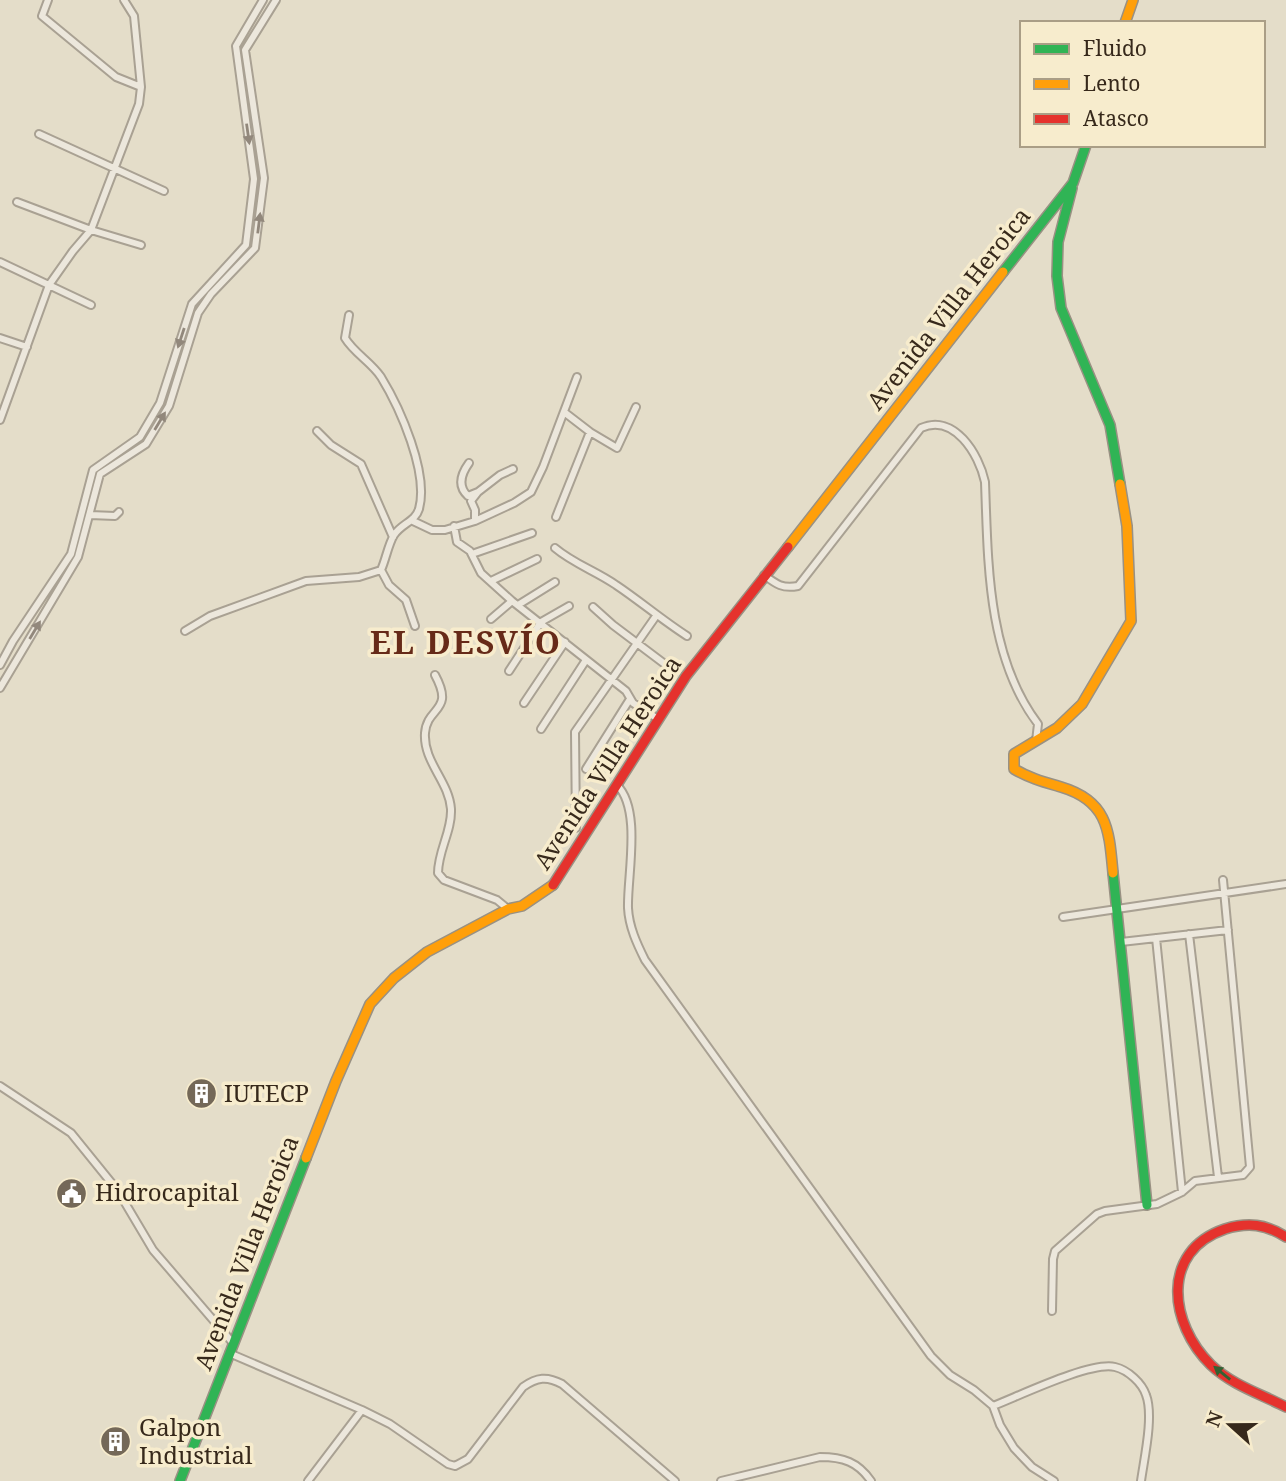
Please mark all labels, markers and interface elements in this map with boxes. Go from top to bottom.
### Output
legend [1020,21,1265,147]
text: Fluido [1083,34,1147,62]
text: Lento [1083,69,1140,97]
text: Atasco [1083,104,1149,132]
one-way arrow [243,123,254,145]
street label: Avenida Villa Heroica [858,200,1037,416]
one-way arrow [253,212,264,234]
one-way arrow [175,328,186,349]
one-way arrow [153,412,166,431]
one-way arrow [29,620,41,639]
district label: EL DESVÍO [370,620,562,663]
street label: Avenida Villa Heroica [525,649,688,875]
place label: IUTECP [224,1076,309,1109]
building icon: IUTECP [184,1077,218,1111]
street label: Avenida Villa Heroica [186,1131,306,1374]
place label: Hidrocapital [95,1175,239,1208]
public building icon: Hidrocapital [55,1176,89,1210]
one-way arrow [1214,1365,1232,1380]
north arrow [1195,1390,1265,1460]
text: N [1199,1407,1229,1431]
place label: Galpon Industrial [139,1410,253,1471]
building icon: Galpon Industrial [99,1425,133,1459]

